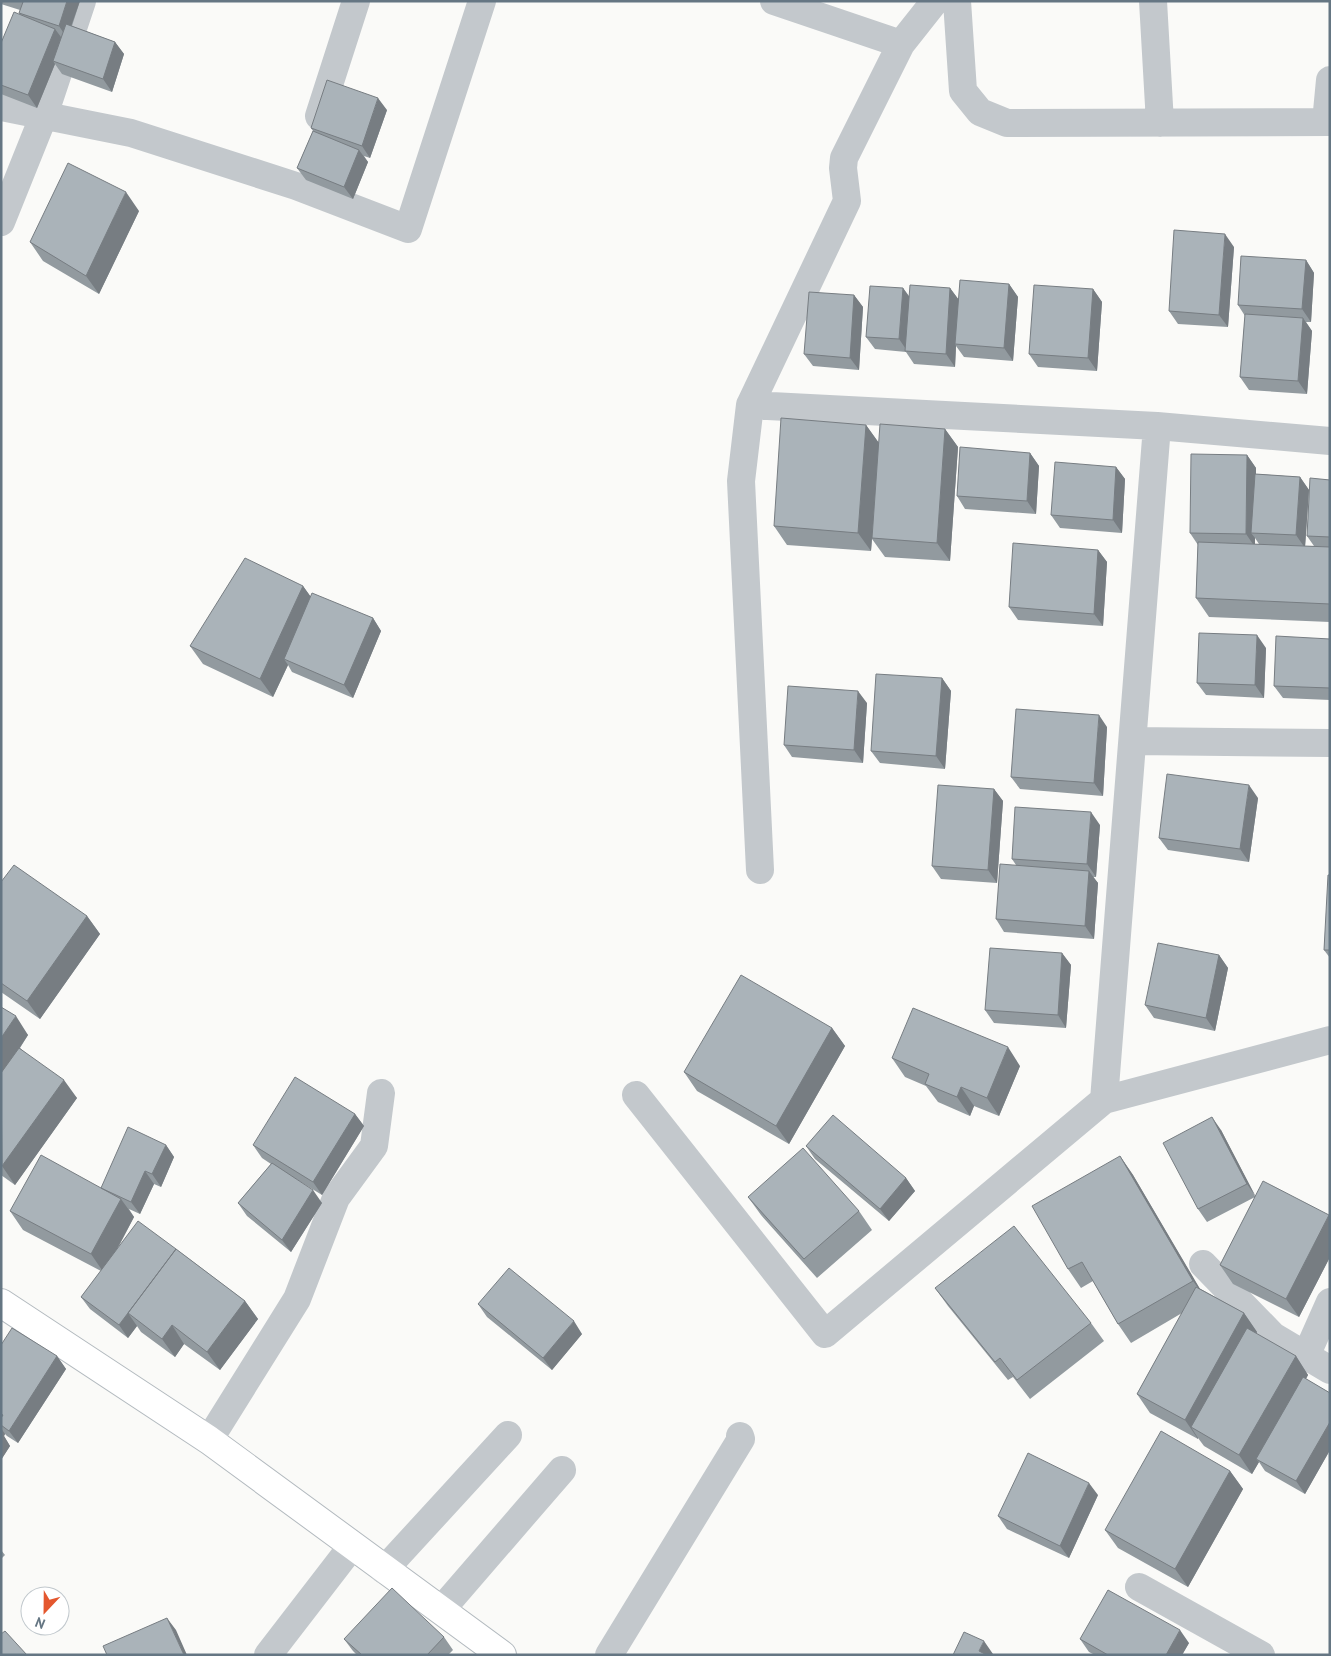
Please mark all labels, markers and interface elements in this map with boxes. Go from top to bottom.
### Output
north arrow [20,1586,70,1636]
text: N [32,1613,48,1633]

